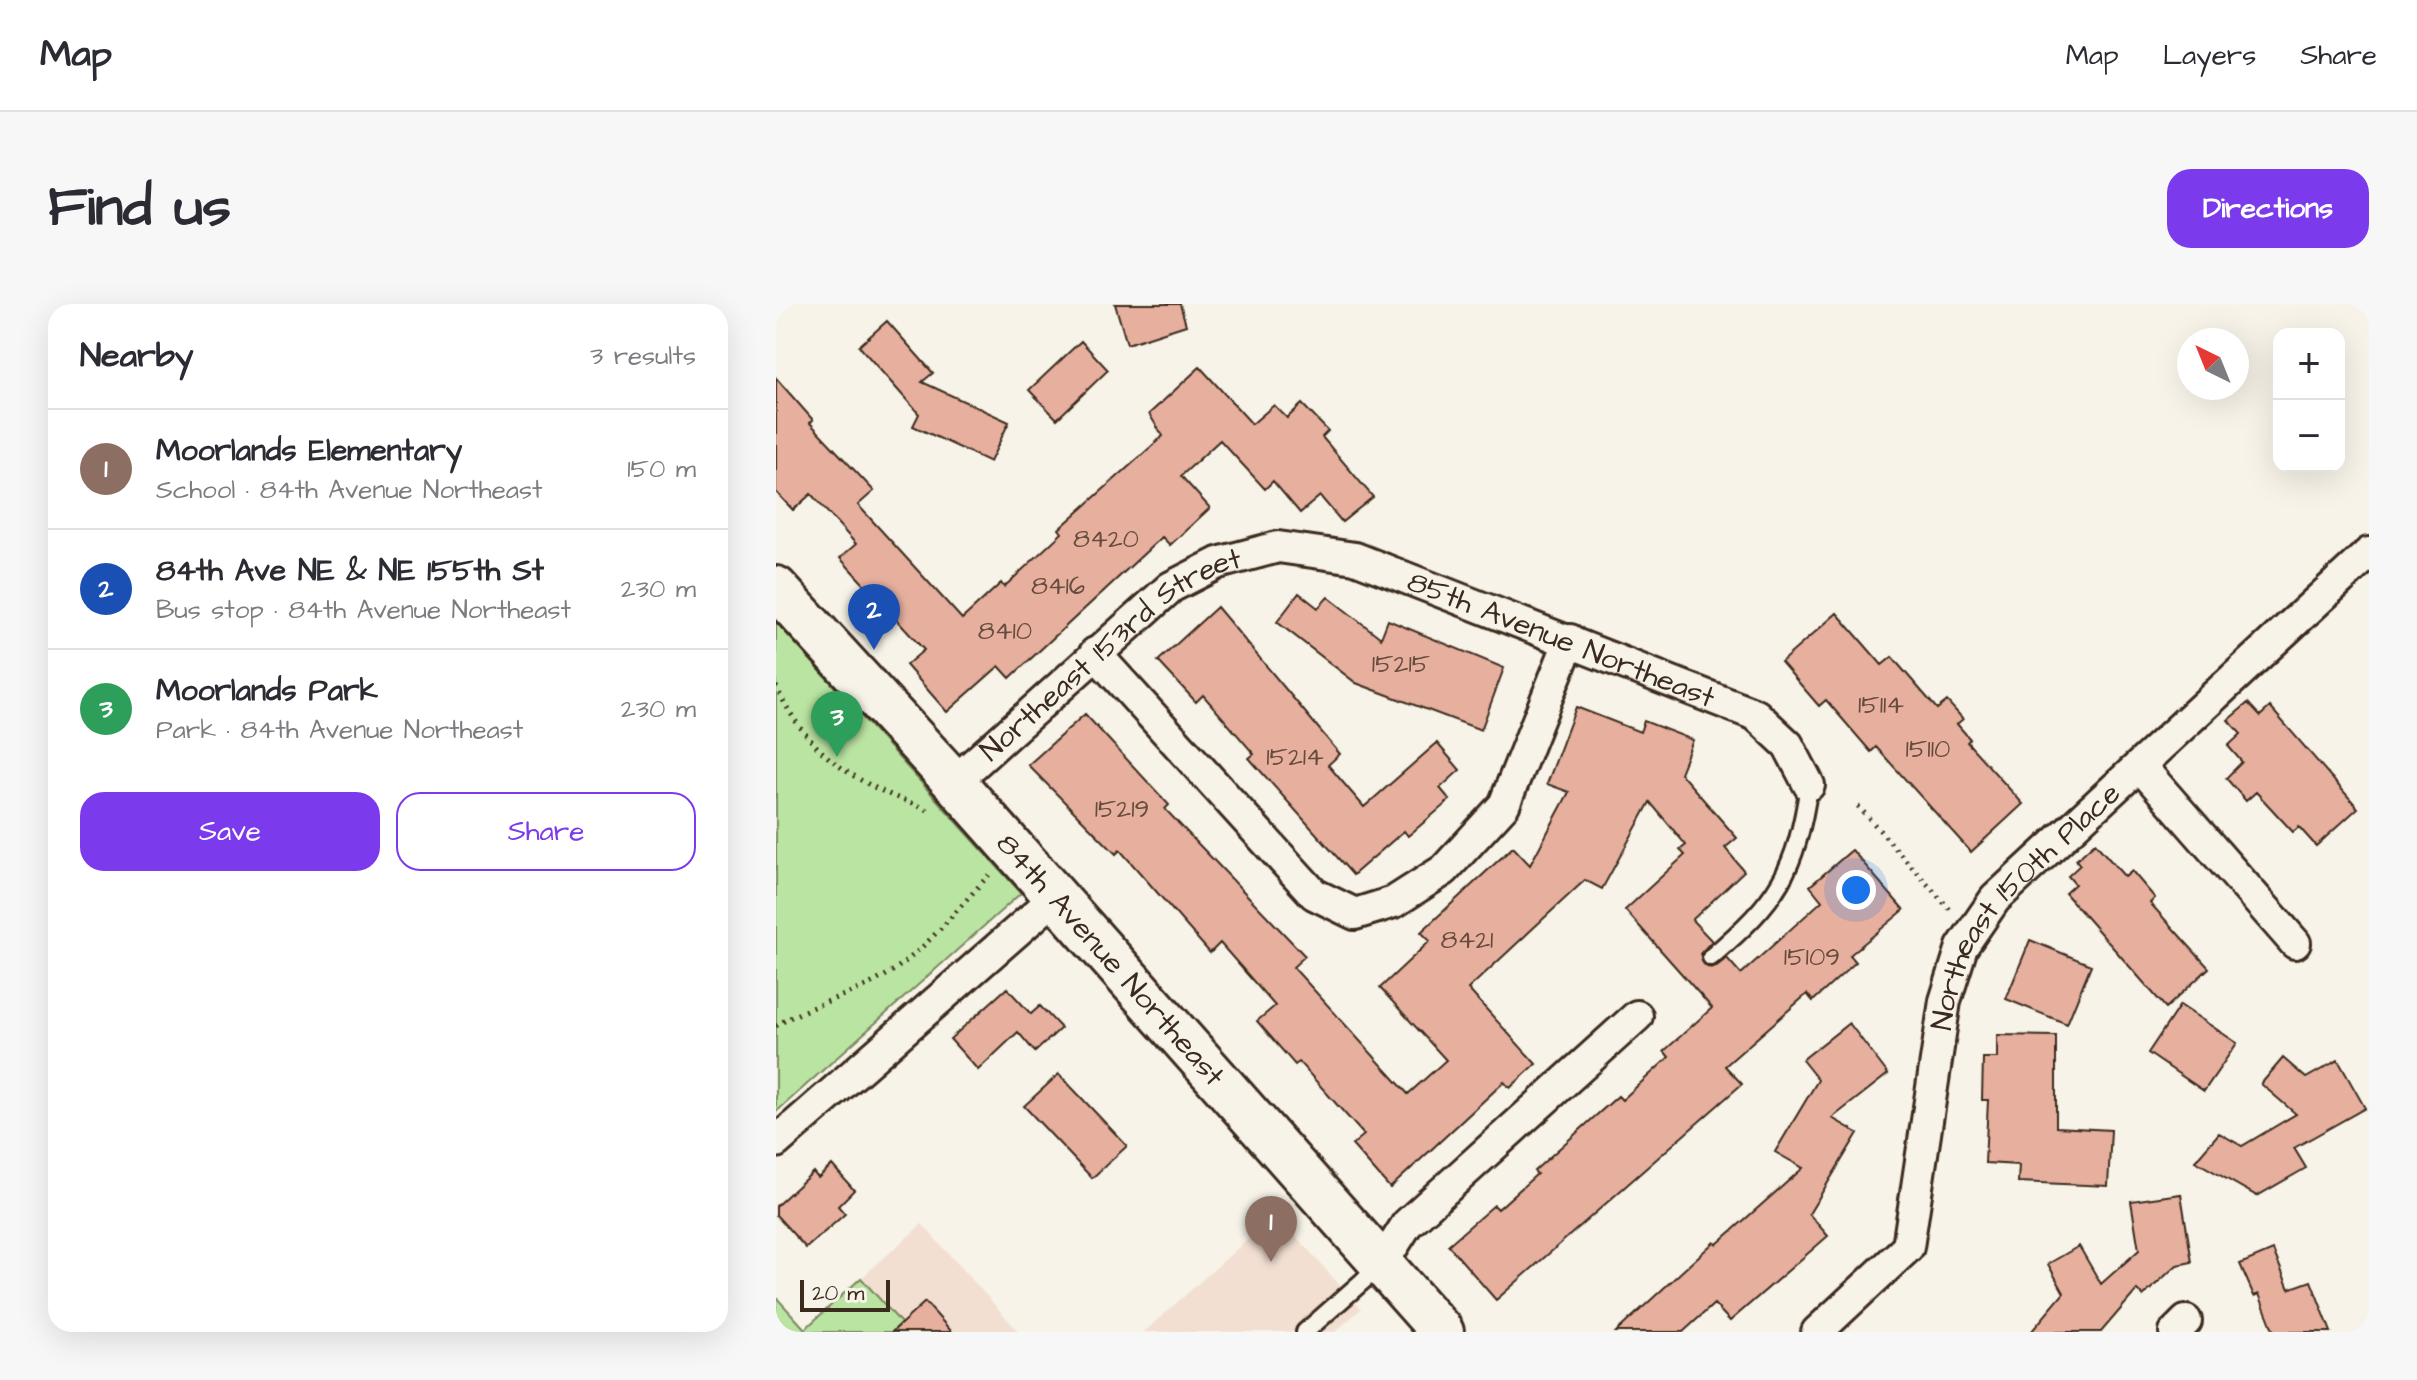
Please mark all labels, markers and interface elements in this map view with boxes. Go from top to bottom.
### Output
text: Map [40,29,112,81]
text: Map [2066,36,2119,75]
text: Layers [2163,36,2256,75]
text: Share [2300,36,2377,75]
text: Find us [48,169,231,247]
button: Directions [2167,169,2369,248]
north arrow [2177,328,2249,400]
map controls [2273,328,2345,472]
button: + [2273,328,2345,400]
text: Nearby [80,332,194,380]
text: 3 results [590,338,696,374]
button: − [2273,400,2345,472]
text: Moorlands Elementary [156,430,462,472]
text: 1 [104,451,108,487]
text: 150 m [627,451,696,487]
text: School · 84th Avenue Northeast [156,472,543,508]
house number: 8420 [1073,521,1139,557]
street label: Northeast 153rd Street [971,538,1246,771]
text: 84th Ave NE & NE 155th St [156,550,544,592]
street label: 85th Avenue Northeast [1401,561,1721,719]
house number: 8416 [1031,568,1085,604]
text: 2 [99,571,113,607]
text: 230 m [621,571,696,607]
pin: 2 [848,584,900,650]
text: Bus stop · 84th Avenue Northeast [156,592,571,628]
house number: 8410 [978,613,1032,649]
house number: 15215 [1372,646,1430,682]
text: Moorlands Park [156,670,378,712]
house number: 15114 [1858,687,1904,723]
text: 3 [99,691,113,727]
text: 230 m [621,691,696,727]
pin: 3 [811,691,863,757]
text: Park · 84th Avenue Northeast [156,712,523,748]
house number: 15110 [1906,731,1950,767]
house number: 15214 [1266,739,1324,775]
street label: Northeast 150th Place [1921,773,2130,1033]
house number: 15219 [1095,791,1149,827]
button: Save [80,792,380,871]
button: Share [396,792,696,871]
street label: 84th Avenue Northeast [986,824,1234,1096]
your location [1836,870,1876,910]
house number: 8421 [1441,922,1493,958]
house number: 15109 [1784,939,1840,975]
pin: 1 [1245,1196,1297,1262]
scale bar [800,1276,890,1312]
text: 20 m [812,1278,864,1309]

